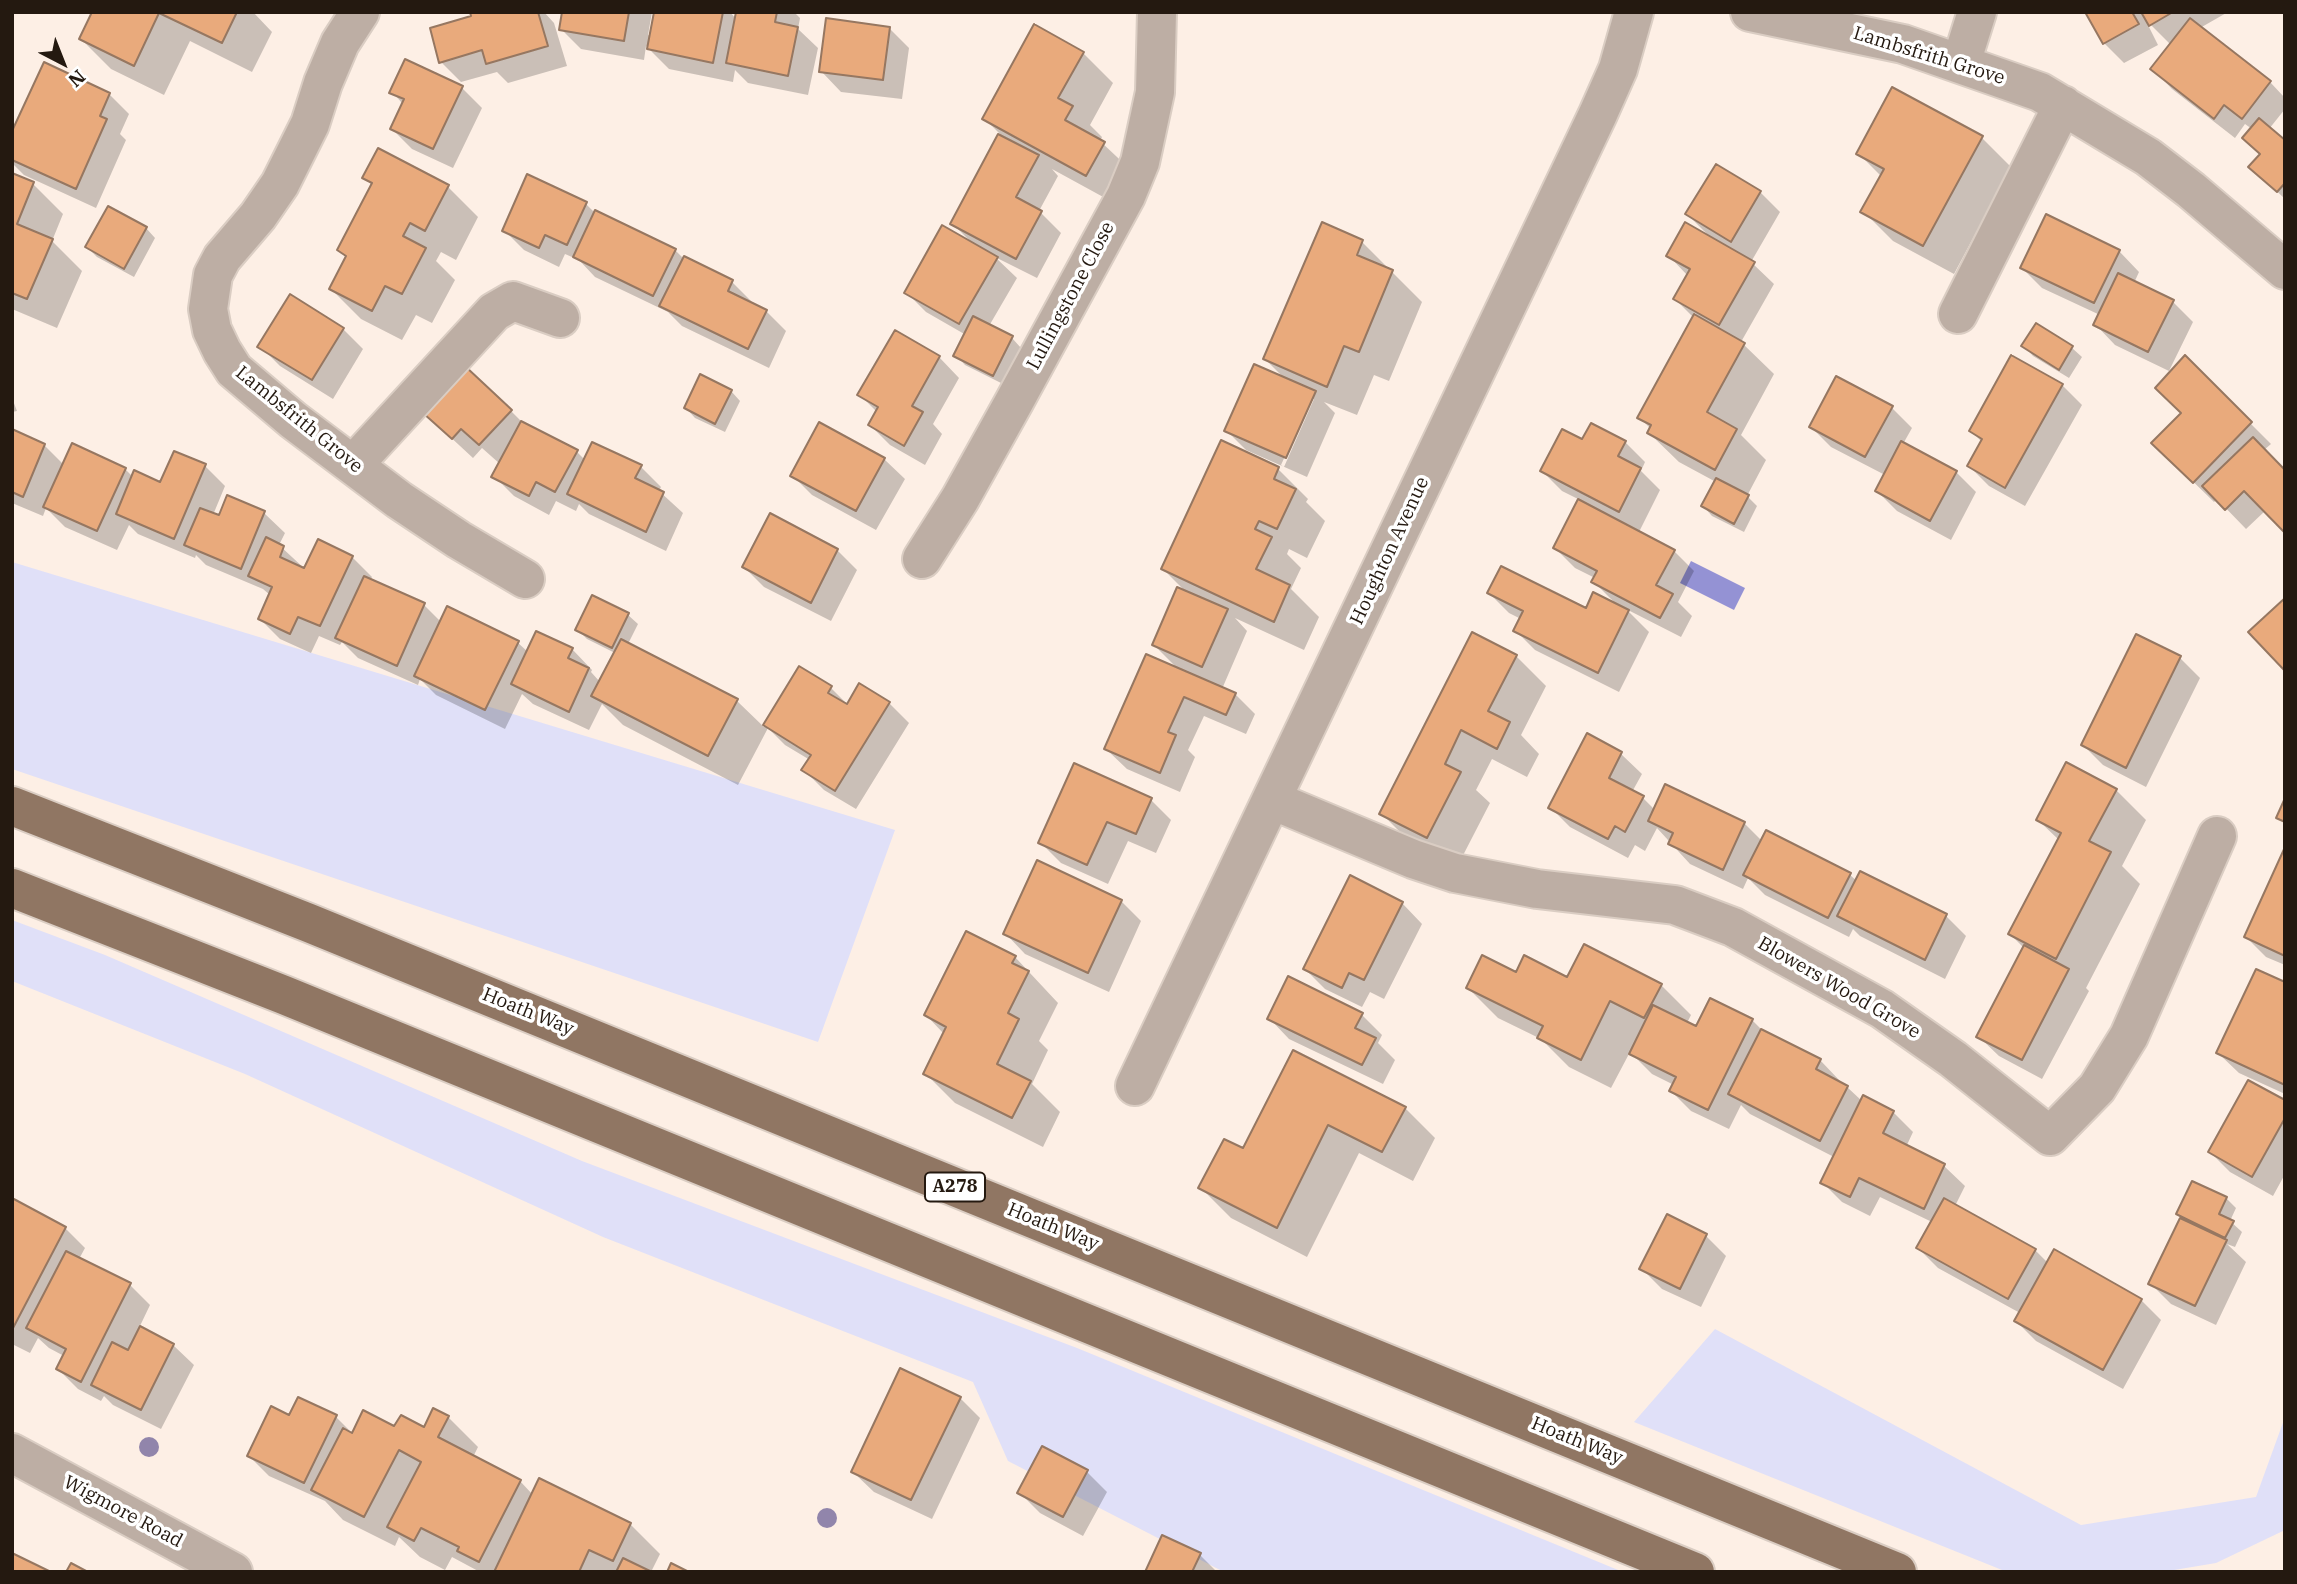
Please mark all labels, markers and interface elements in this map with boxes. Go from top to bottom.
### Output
street label: Lambsfrith Grove [1851,22,2007,90]
north arrow [28,28,98,98]
text: N [63,65,91,93]
street label: Lullingstone Close [1022,218,1120,374]
street label: Lambsfrith Grove [231,362,367,478]
street label: Houghton Avenue [1346,474,1434,628]
street label: Blowers Wood Grove [1754,932,1924,1044]
street label: Hoath Way [479,983,577,1041]
road number: A278 [925,1172,985,1202]
street label: Hoath Way [1004,1198,1102,1256]
street label: Hoath Way [1528,1412,1626,1470]
street label: Wigmore Road [60,1471,186,1553]

